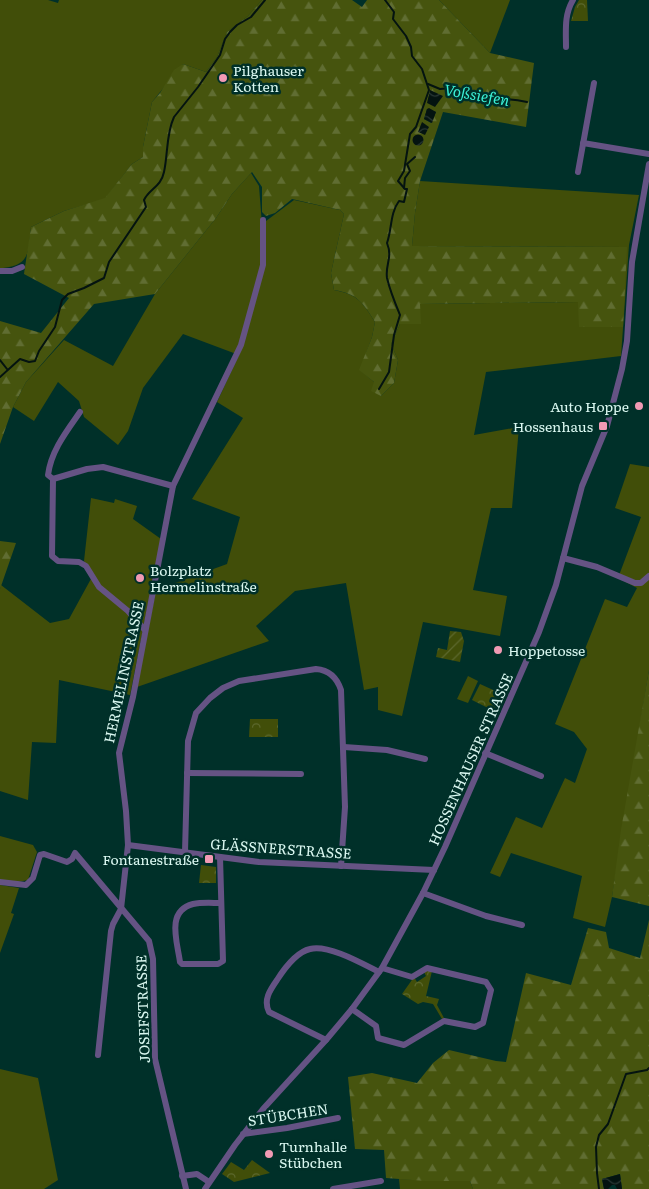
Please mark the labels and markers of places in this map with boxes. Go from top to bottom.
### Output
place label: Pilghauser Kotten [233,60,304,96]
marker: Pilghauser Kotten [217,72,229,84]
place label: Auto Hoppe [550,396,629,416]
marker: Auto Hoppe [633,400,645,412]
place label: Hossenhaus [513,416,593,436]
marker: Hossenhaus [597,420,609,432]
place label: Bolzplatz Hermelinstraße [150,560,257,596]
marker: Bolzplatz Hermelinstraße [134,572,146,584]
place label: Hoppetosse [508,640,585,660]
marker: Hoppetosse [492,644,504,656]
place label: Fontanestraße [102,849,199,869]
marker: Fontanestraße [203,853,215,865]
place label: Turnhalle Stübchen [279,1136,347,1172]
marker: Turnhalle Stübchen [263,1148,275,1160]

